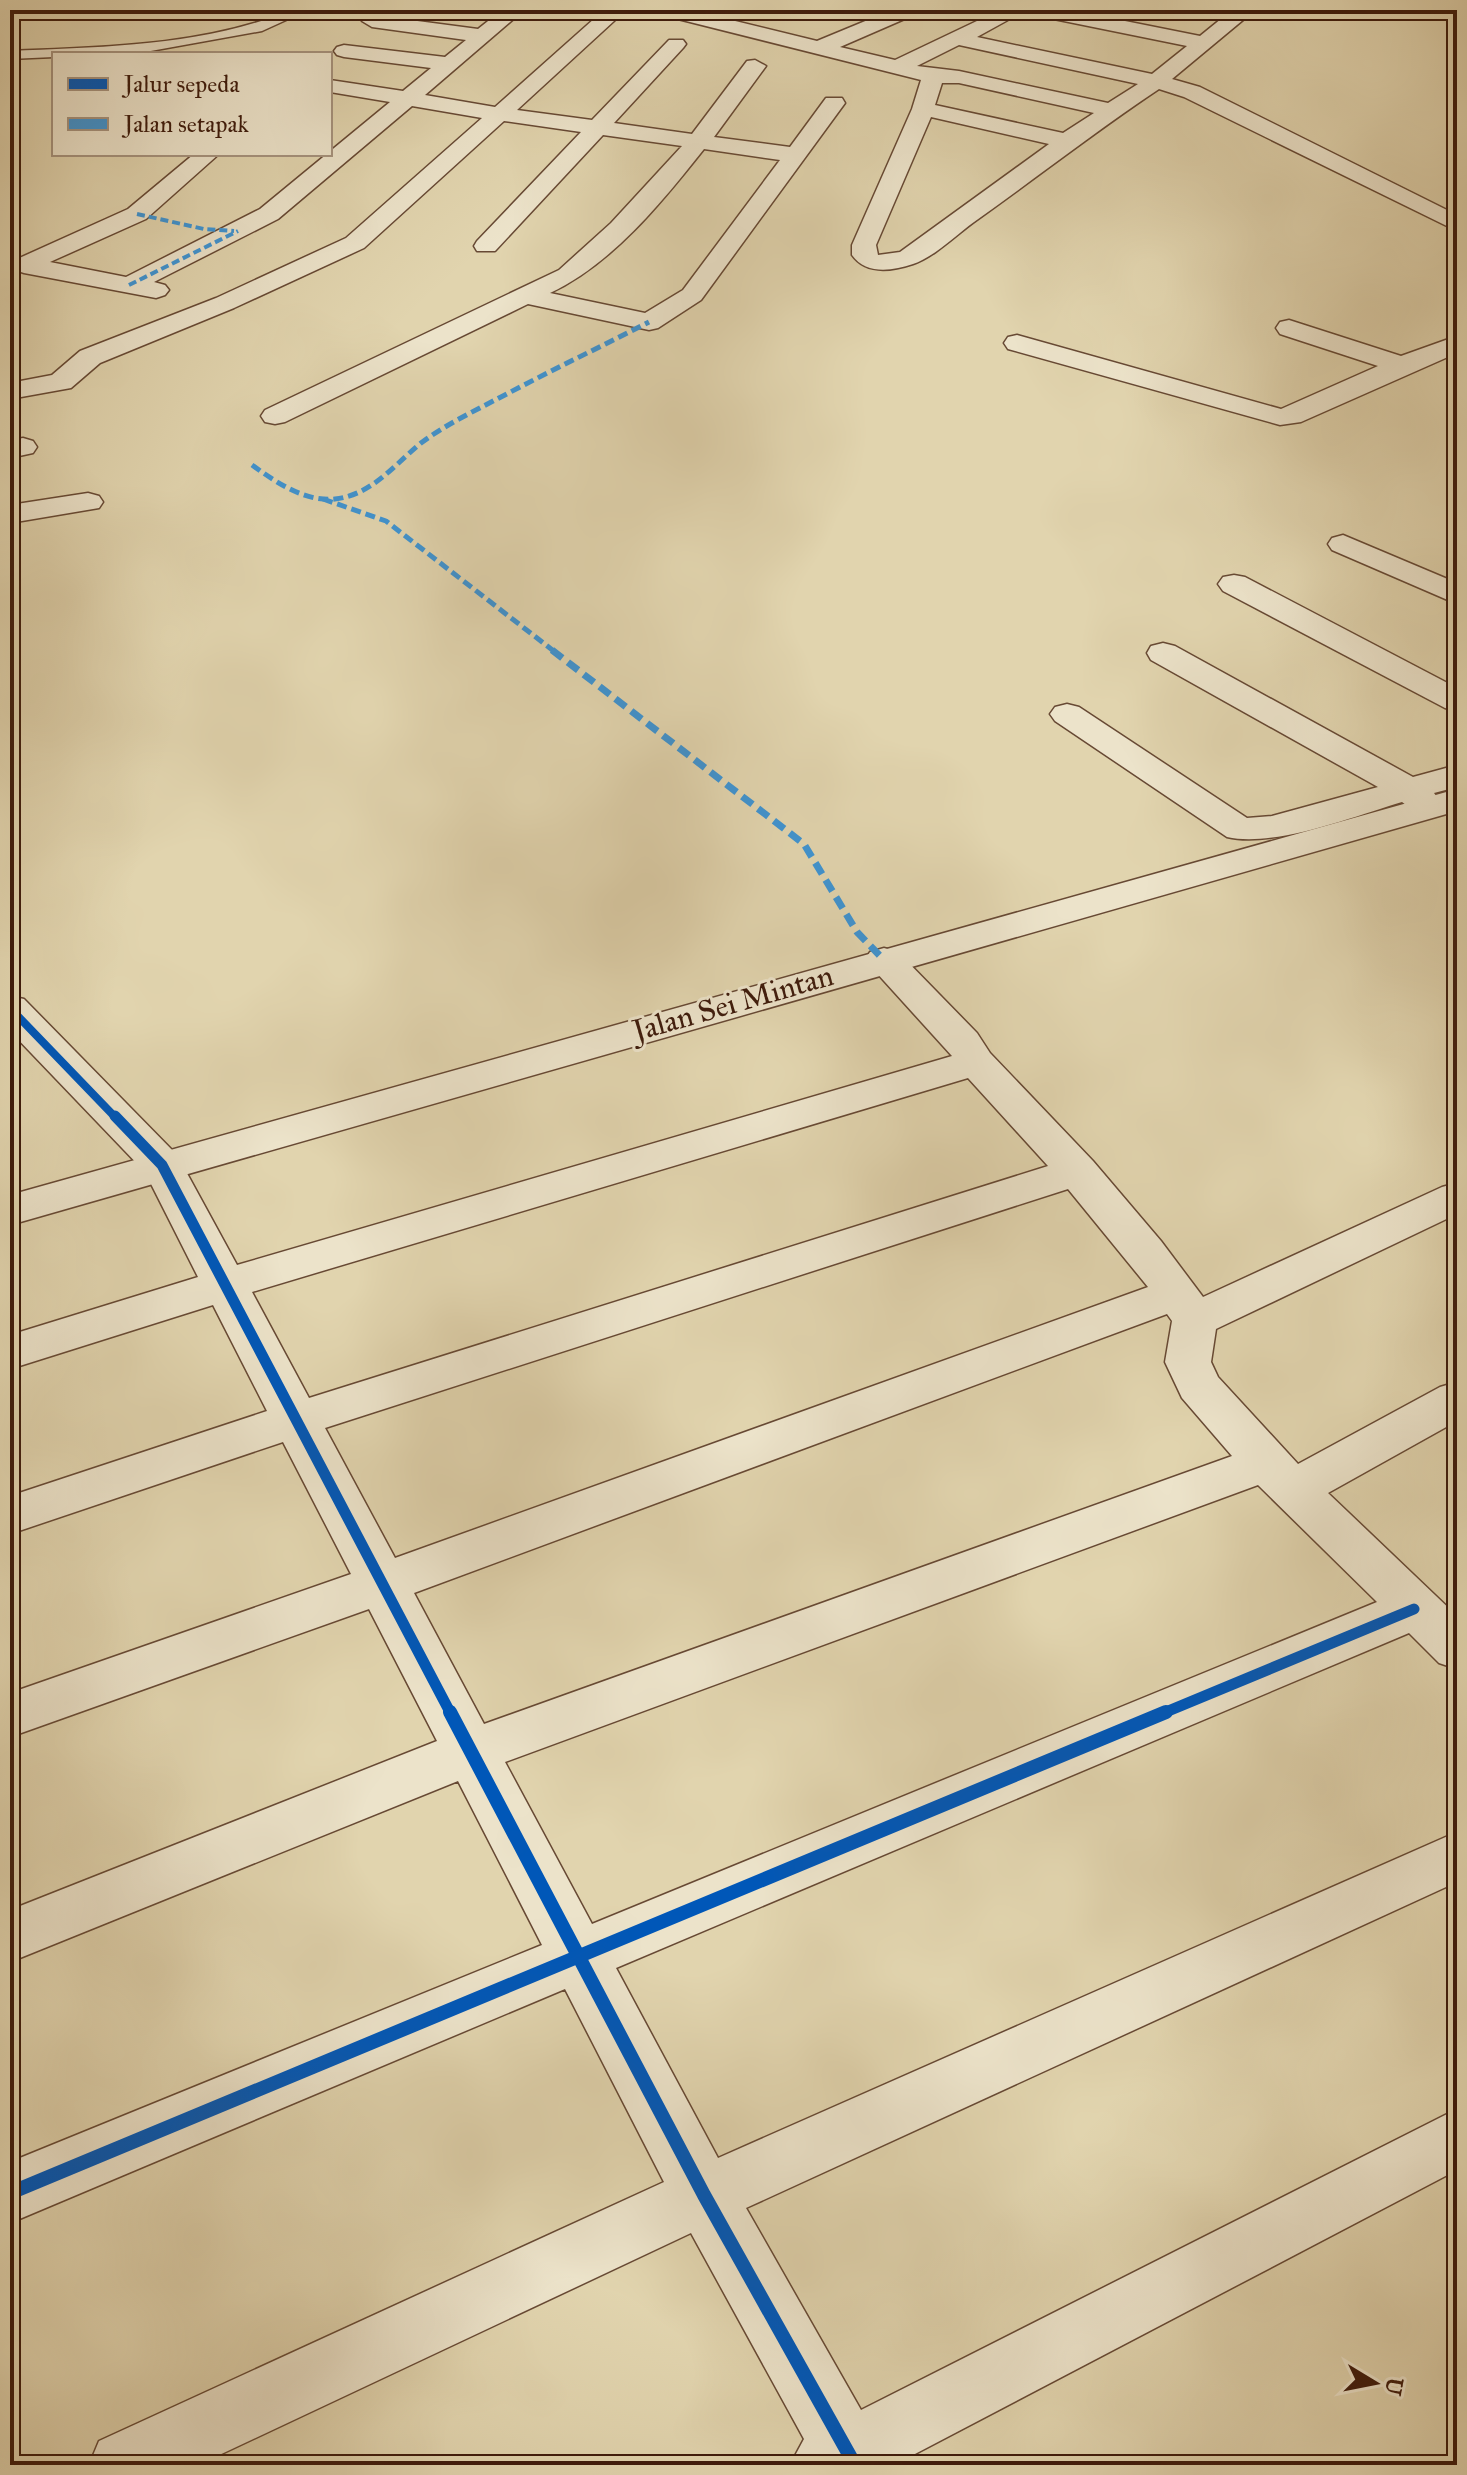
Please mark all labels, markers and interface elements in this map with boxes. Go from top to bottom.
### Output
legend [52,52,332,156]
text: Jalur sepeda [121,69,240,99]
text: Jalan setapak [121,109,250,139]
street label: Jalan Sei Mintan [626,957,837,1050]
north arrow [1335,2343,1415,2423]
text: U [1379,2375,1409,2398]

